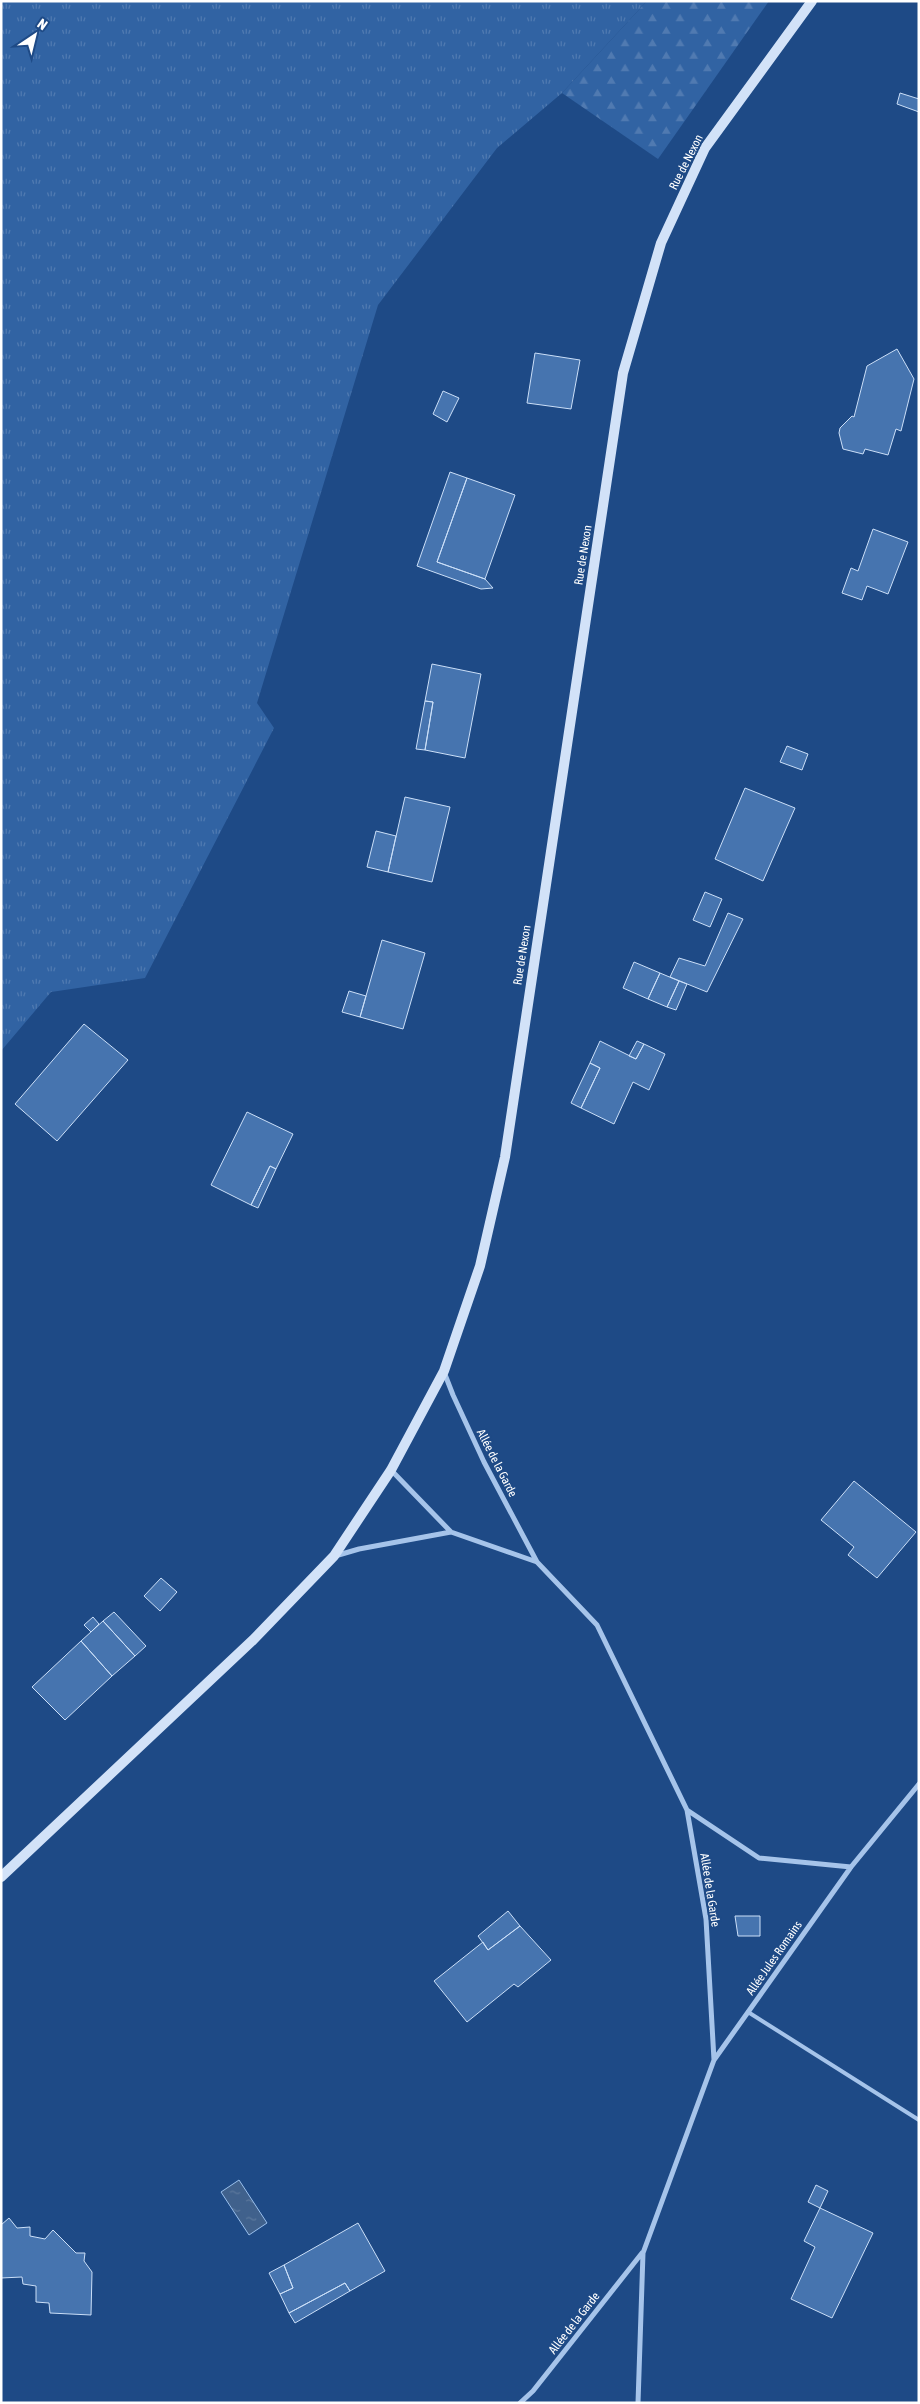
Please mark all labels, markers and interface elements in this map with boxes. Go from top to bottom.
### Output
north arrow [10,10,60,60]
text: N [34,15,50,33]
street label: Rue de Nexon [666,132,706,192]
street label: Rue de Nexon [571,524,595,586]
street label: Rue de Nexon [510,924,534,986]
street label: Allée de la Garde [474,1427,520,1499]
street label: Allée de la Garde [697,1852,723,1928]
street label: Allée Jules Romains [743,1918,805,1998]
street label: Allée de la Garde [546,2289,602,2357]

